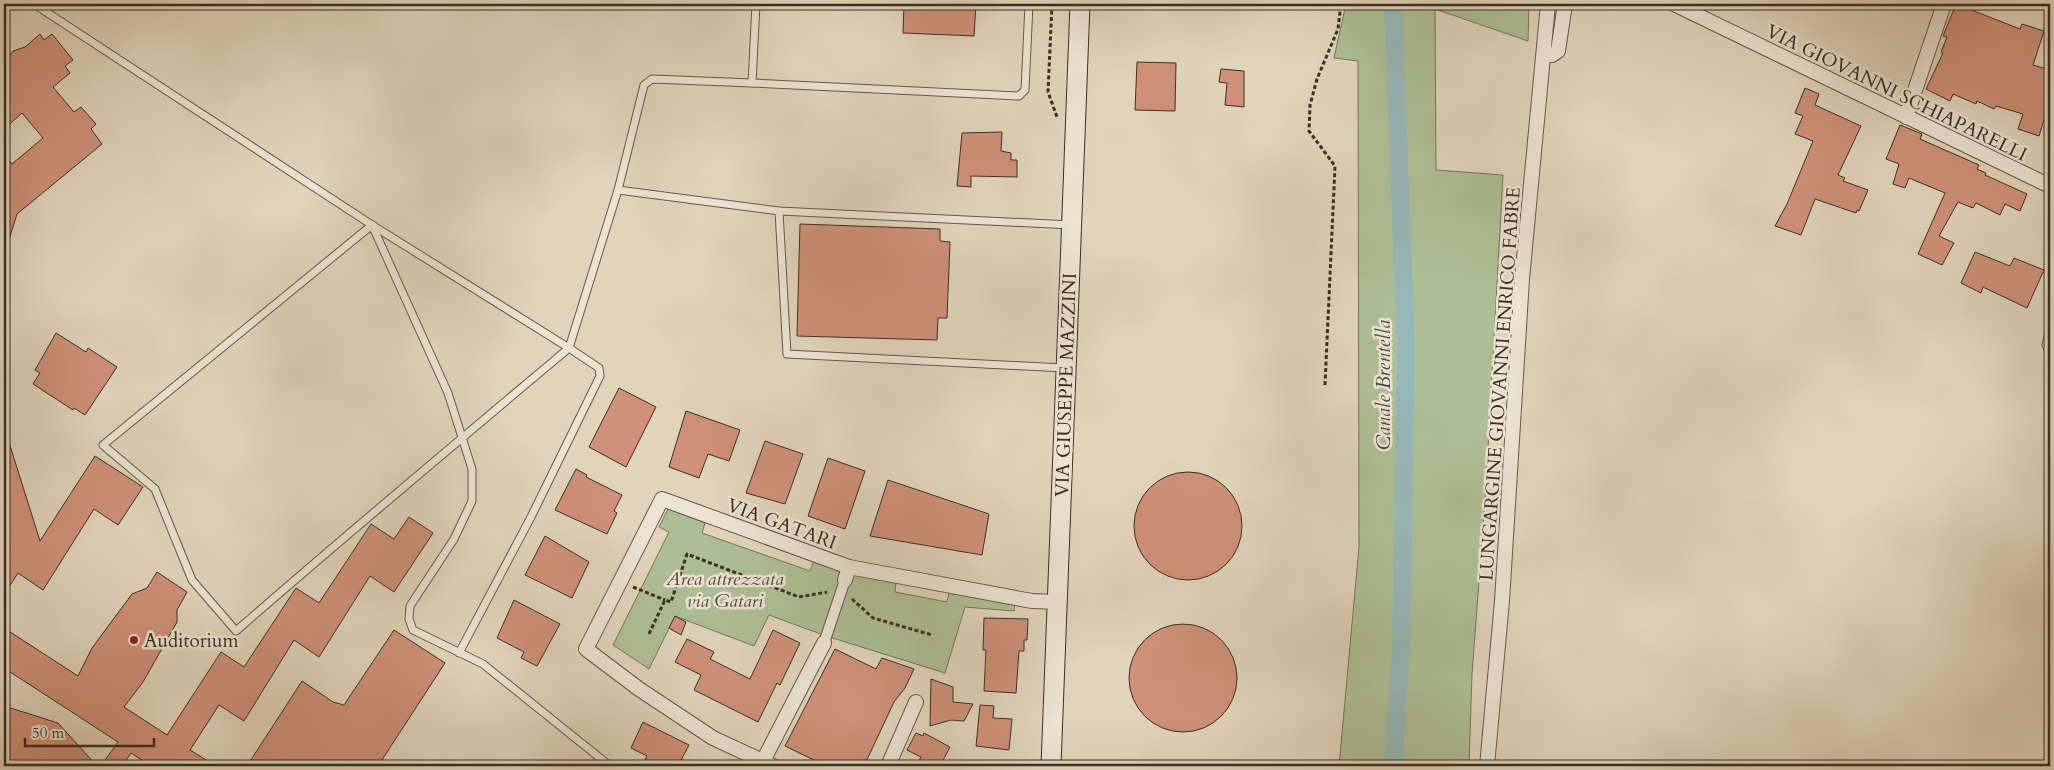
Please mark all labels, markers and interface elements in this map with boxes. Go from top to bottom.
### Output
street label: VIA GIOVANNI SCHIAPARELLI [1762,18,2031,168]
street label: LUNGARGINE GIOVANNI ENRICO FABRE [1473,186,1527,582]
street label: VIA GIUSEPPE MAZZINI [1049,272,1083,498]
water label: Canale Brentella [1370,320,1397,450]
street label: VIA GATARI [723,492,840,556]
park label: Area attrezzata via Gatari [665,566,784,614]
place label: Auditorium [144,628,239,654]
marker: Auditorium [128,634,140,646]
scale bar [25,715,154,747]
text: 50 m [32,723,64,743]

